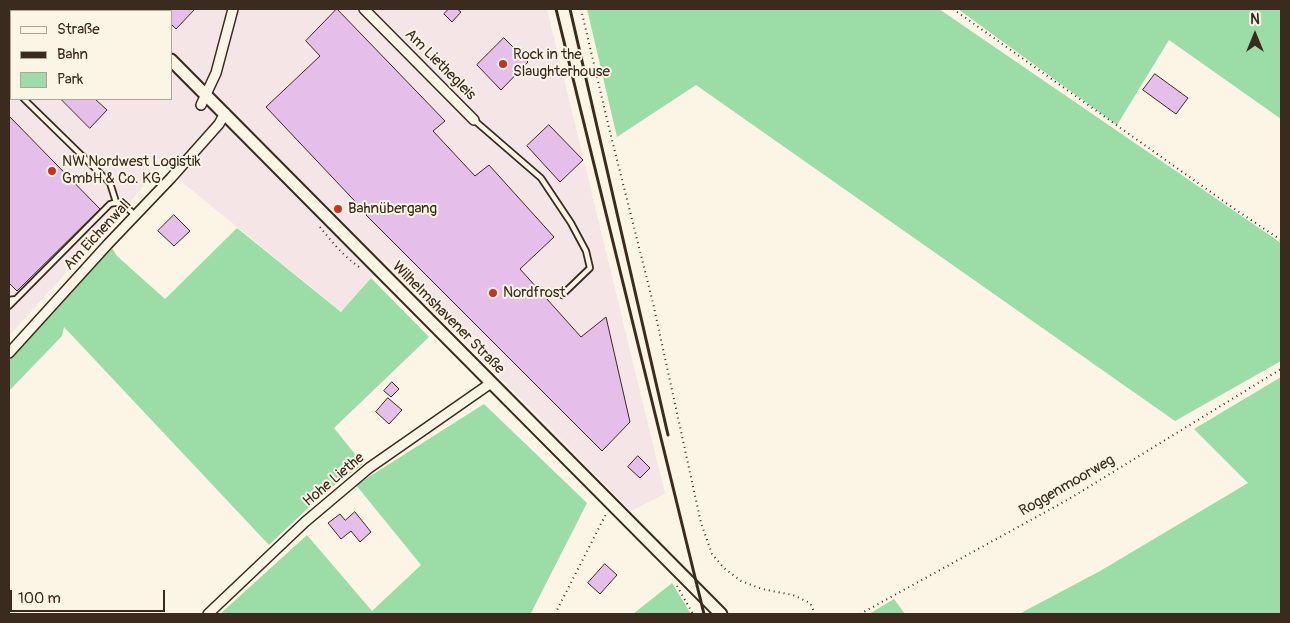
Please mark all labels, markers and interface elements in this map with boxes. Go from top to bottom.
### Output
legend [10,10,172,100]
north arrow [1230,10,1280,60]
text: N [1250,11,1260,28]
text: Straße [57,20,100,39]
street label: Am Liethegleis [401,26,479,104]
text: Bahn [57,45,88,64]
place label: Rock in the Slaughterhouse [513,46,610,81]
marker: Rock in the Slaughterhouse [497,58,509,70]
text: Park [57,70,83,89]
place label: NW Nordwest Logistik GmbH & Co. KG [62,153,201,188]
marker: NW Nordwest Logistik GmbH & Co. KG [46,165,58,177]
street label: Am Eichenwall [60,196,136,274]
place label: Bahnübergang [348,200,437,218]
marker: Bahnübergang [332,203,344,215]
street label: Wilhelmshavener Straße [388,258,508,378]
place label: Nordfrost [503,284,566,302]
marker: Nordfrost [487,287,499,299]
street label: Hohe Liethe [300,449,368,511]
street label: Roggenmoorweg [1016,451,1118,521]
scale bar [12,580,168,612]
text: 100 m [18,589,61,608]

